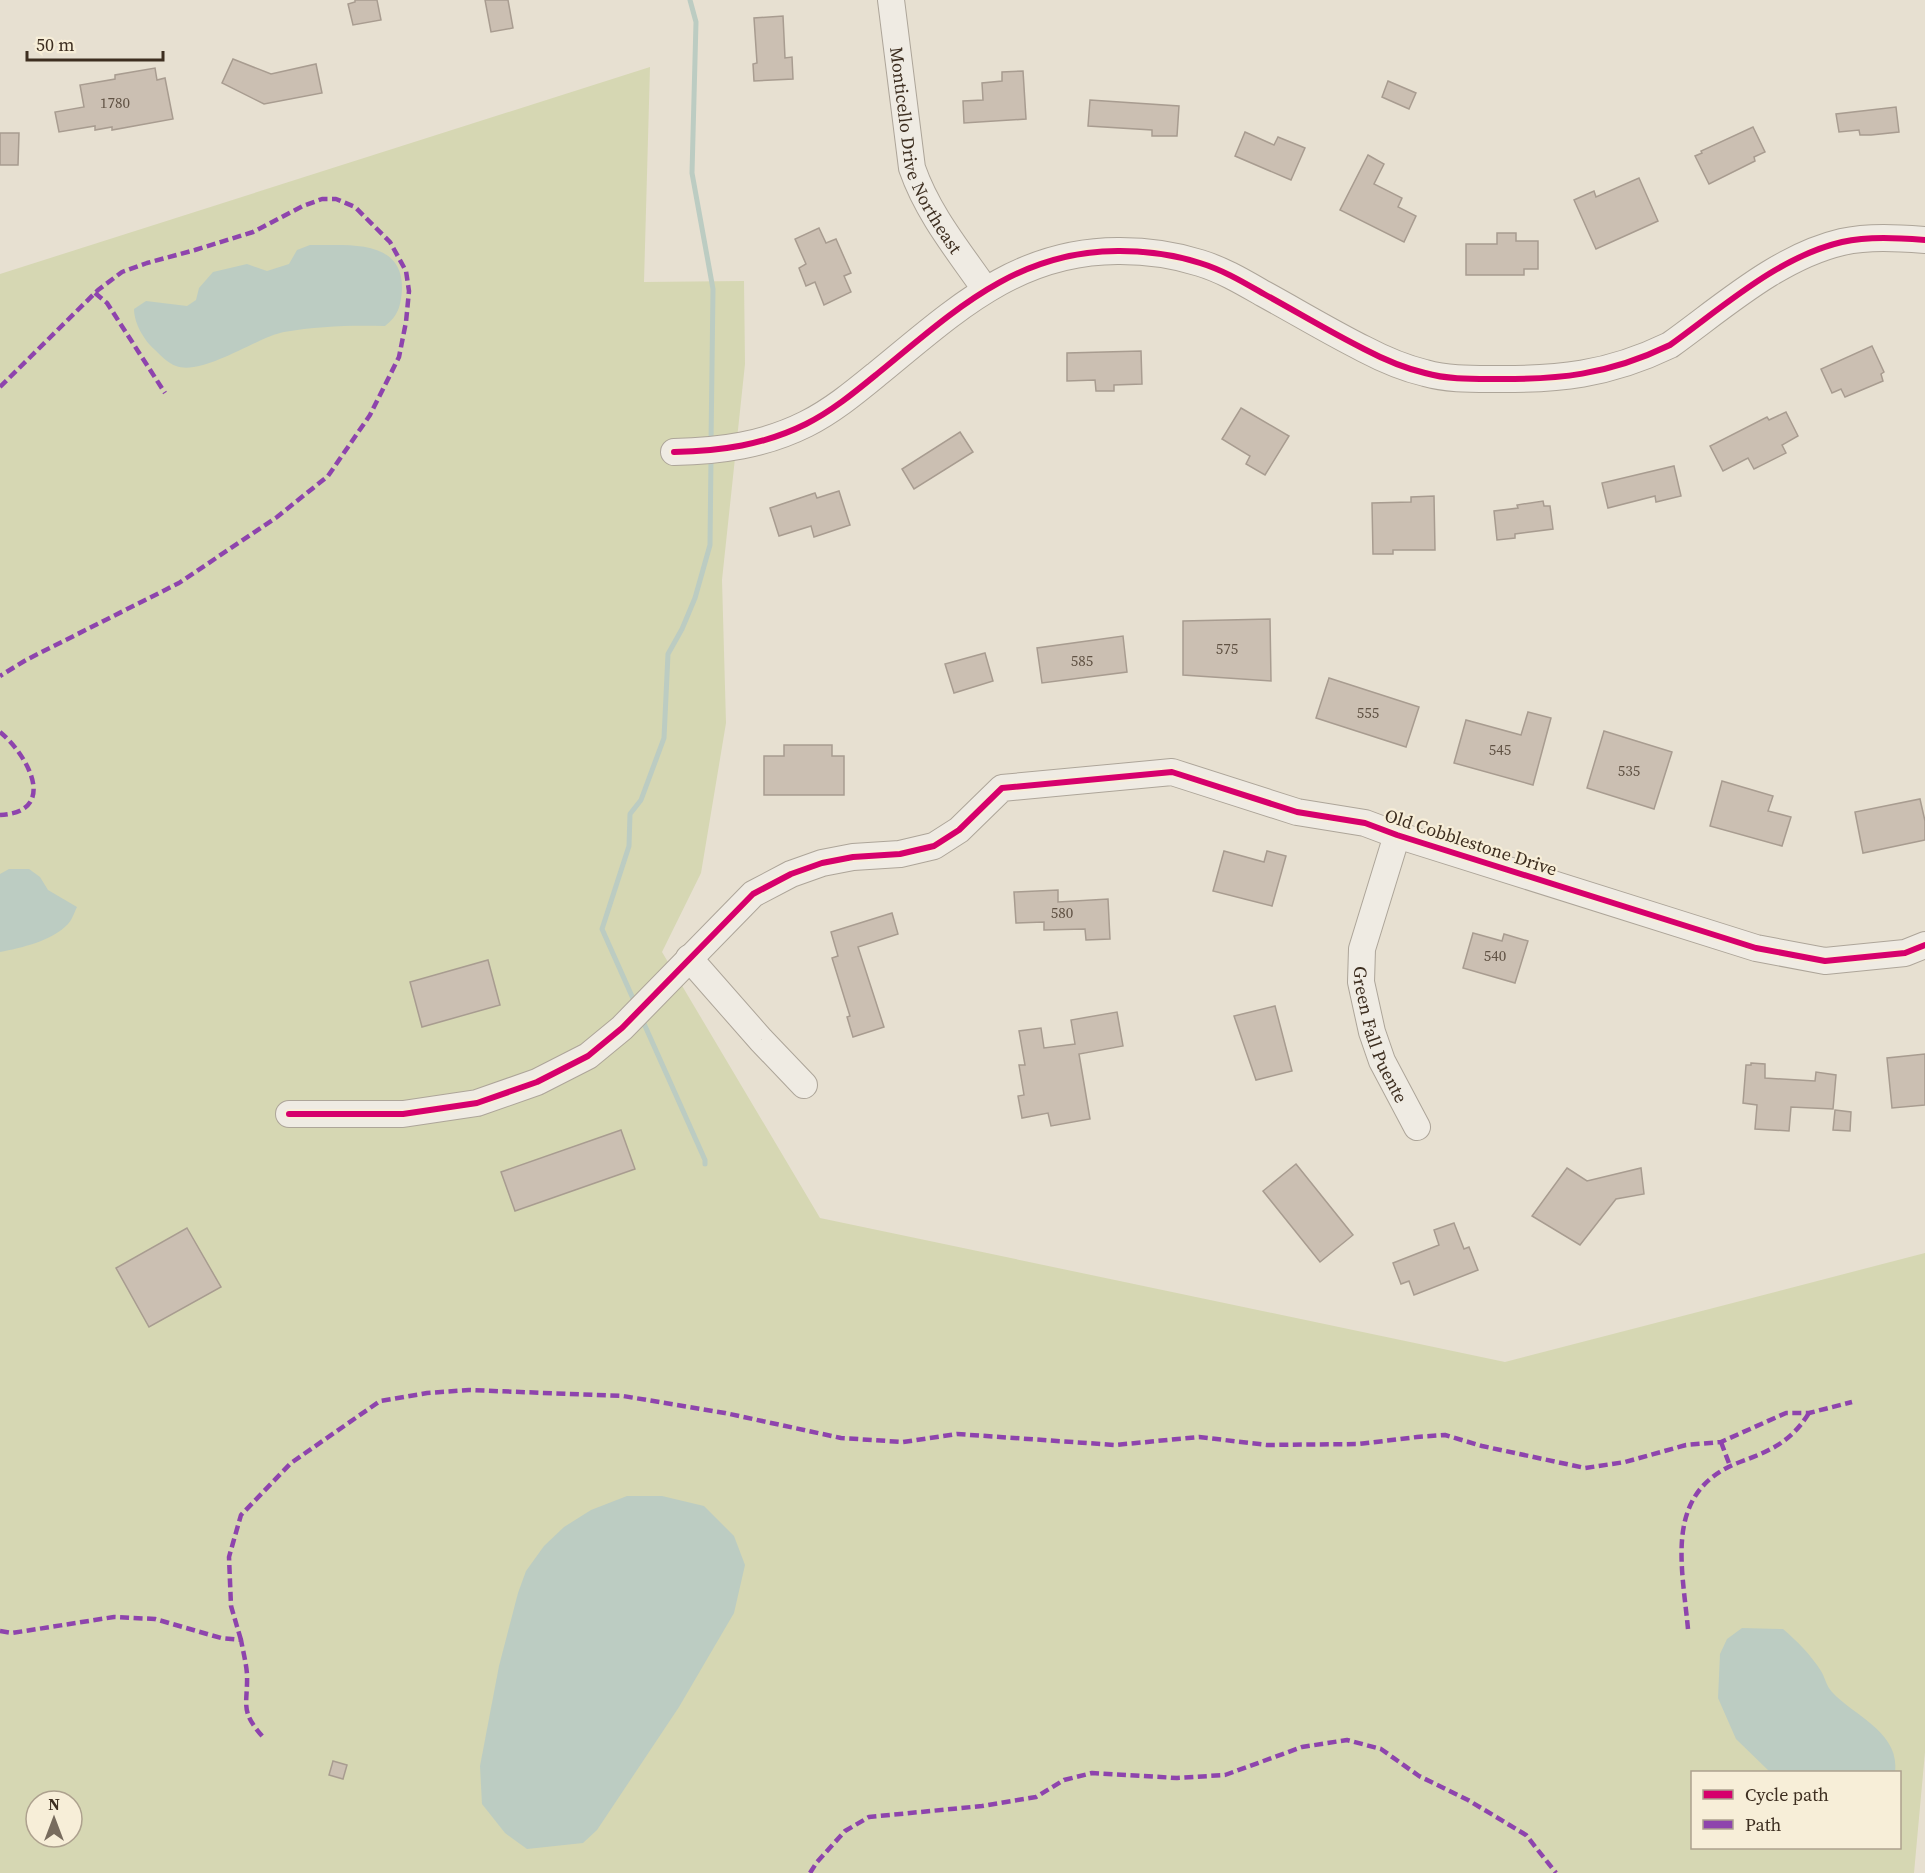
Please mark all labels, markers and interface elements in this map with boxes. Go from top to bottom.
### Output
scale bar [27,24,164,62]
text: 50 m [36,32,74,57]
street label: Monticello Drive Northeast [884,45,968,259]
house number: 1780 [100,92,130,113]
house number: 575 [1216,638,1238,659]
house number: 585 [1071,650,1093,671]
house number: 555 [1357,702,1379,723]
house number: 545 [1489,739,1511,760]
house number: 535 [1618,760,1640,781]
street label: Old Cobblestone Drive [1382,802,1560,882]
house number: 580 [1051,902,1073,923]
house number: 540 [1484,945,1506,966]
street label: Green Fall Puente [1348,966,1414,1107]
legend [1691,1771,1901,1849]
text: Cycle path [1745,1782,1829,1807]
north arrow [24,1789,84,1849]
text: N [48,1793,60,1815]
text: Path [1745,1812,1782,1837]

